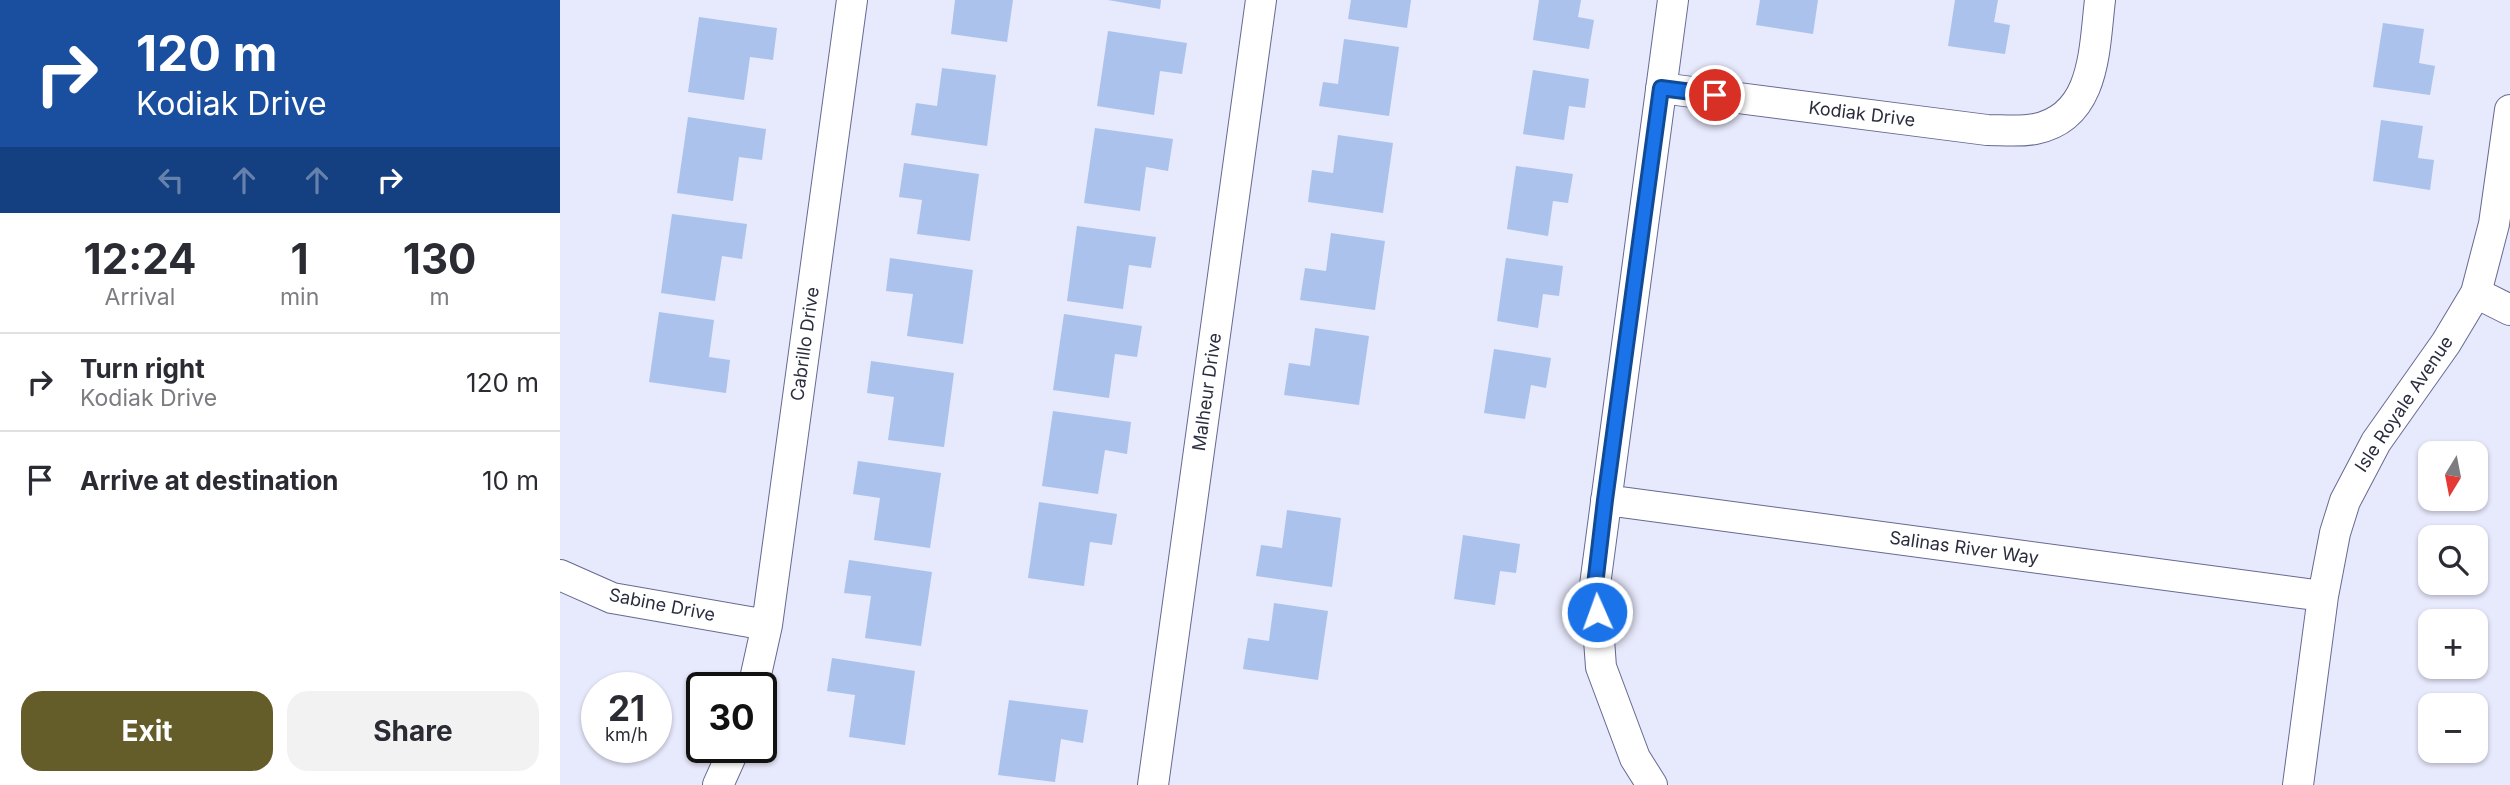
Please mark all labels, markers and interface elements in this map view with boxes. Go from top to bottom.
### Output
text: 120 m [136,24,277,83]
icon: right [21,28,112,119]
pin [1685,65,1745,125]
icon: arrive [1696,76,1734,114]
text: Kodiak Drive [136,84,327,123]
street label: Kodiak Drive [1808,97,1917,130]
icon: left [152,161,190,199]
icon: ahead [225,161,263,199]
icon: ahead [298,161,336,199]
icon: right [371,161,409,199]
text: 12:24 [84,233,196,284]
text: 1 [291,233,309,284]
text: 130 [403,233,476,284]
text: Arrival [105,283,175,311]
text: min [280,283,319,311]
text: m [430,283,450,311]
street label: Cabrillo Drive [786,286,823,402]
street label: Malheur Drive [1188,332,1225,452]
street label: Isle Royale Avenue [2350,332,2457,476]
text: Turn right [80,353,205,384]
icon: right [21,363,59,401]
text: 120 m [466,367,539,398]
text: Kodiak Drive [80,384,217,412]
north arrow [2418,441,2488,511]
map controls [2418,441,2488,763]
icon: arrive [21,461,59,499]
text: Arrive at destination [80,465,339,496]
text: 10 m [482,465,539,496]
button: search [2418,525,2488,595]
street label: Salinas River Way [1888,527,2040,568]
position arrow [1560,575,1634,649]
street label: Sabine Drive [607,584,717,625]
button: + [2418,609,2488,679]
speed limit sign: 30 [686,672,777,763]
text: 21 [608,687,645,729]
button: Exit [21,691,273,771]
button: Share [287,691,539,771]
button: − [2418,693,2488,763]
text: km/h [605,724,648,745]

